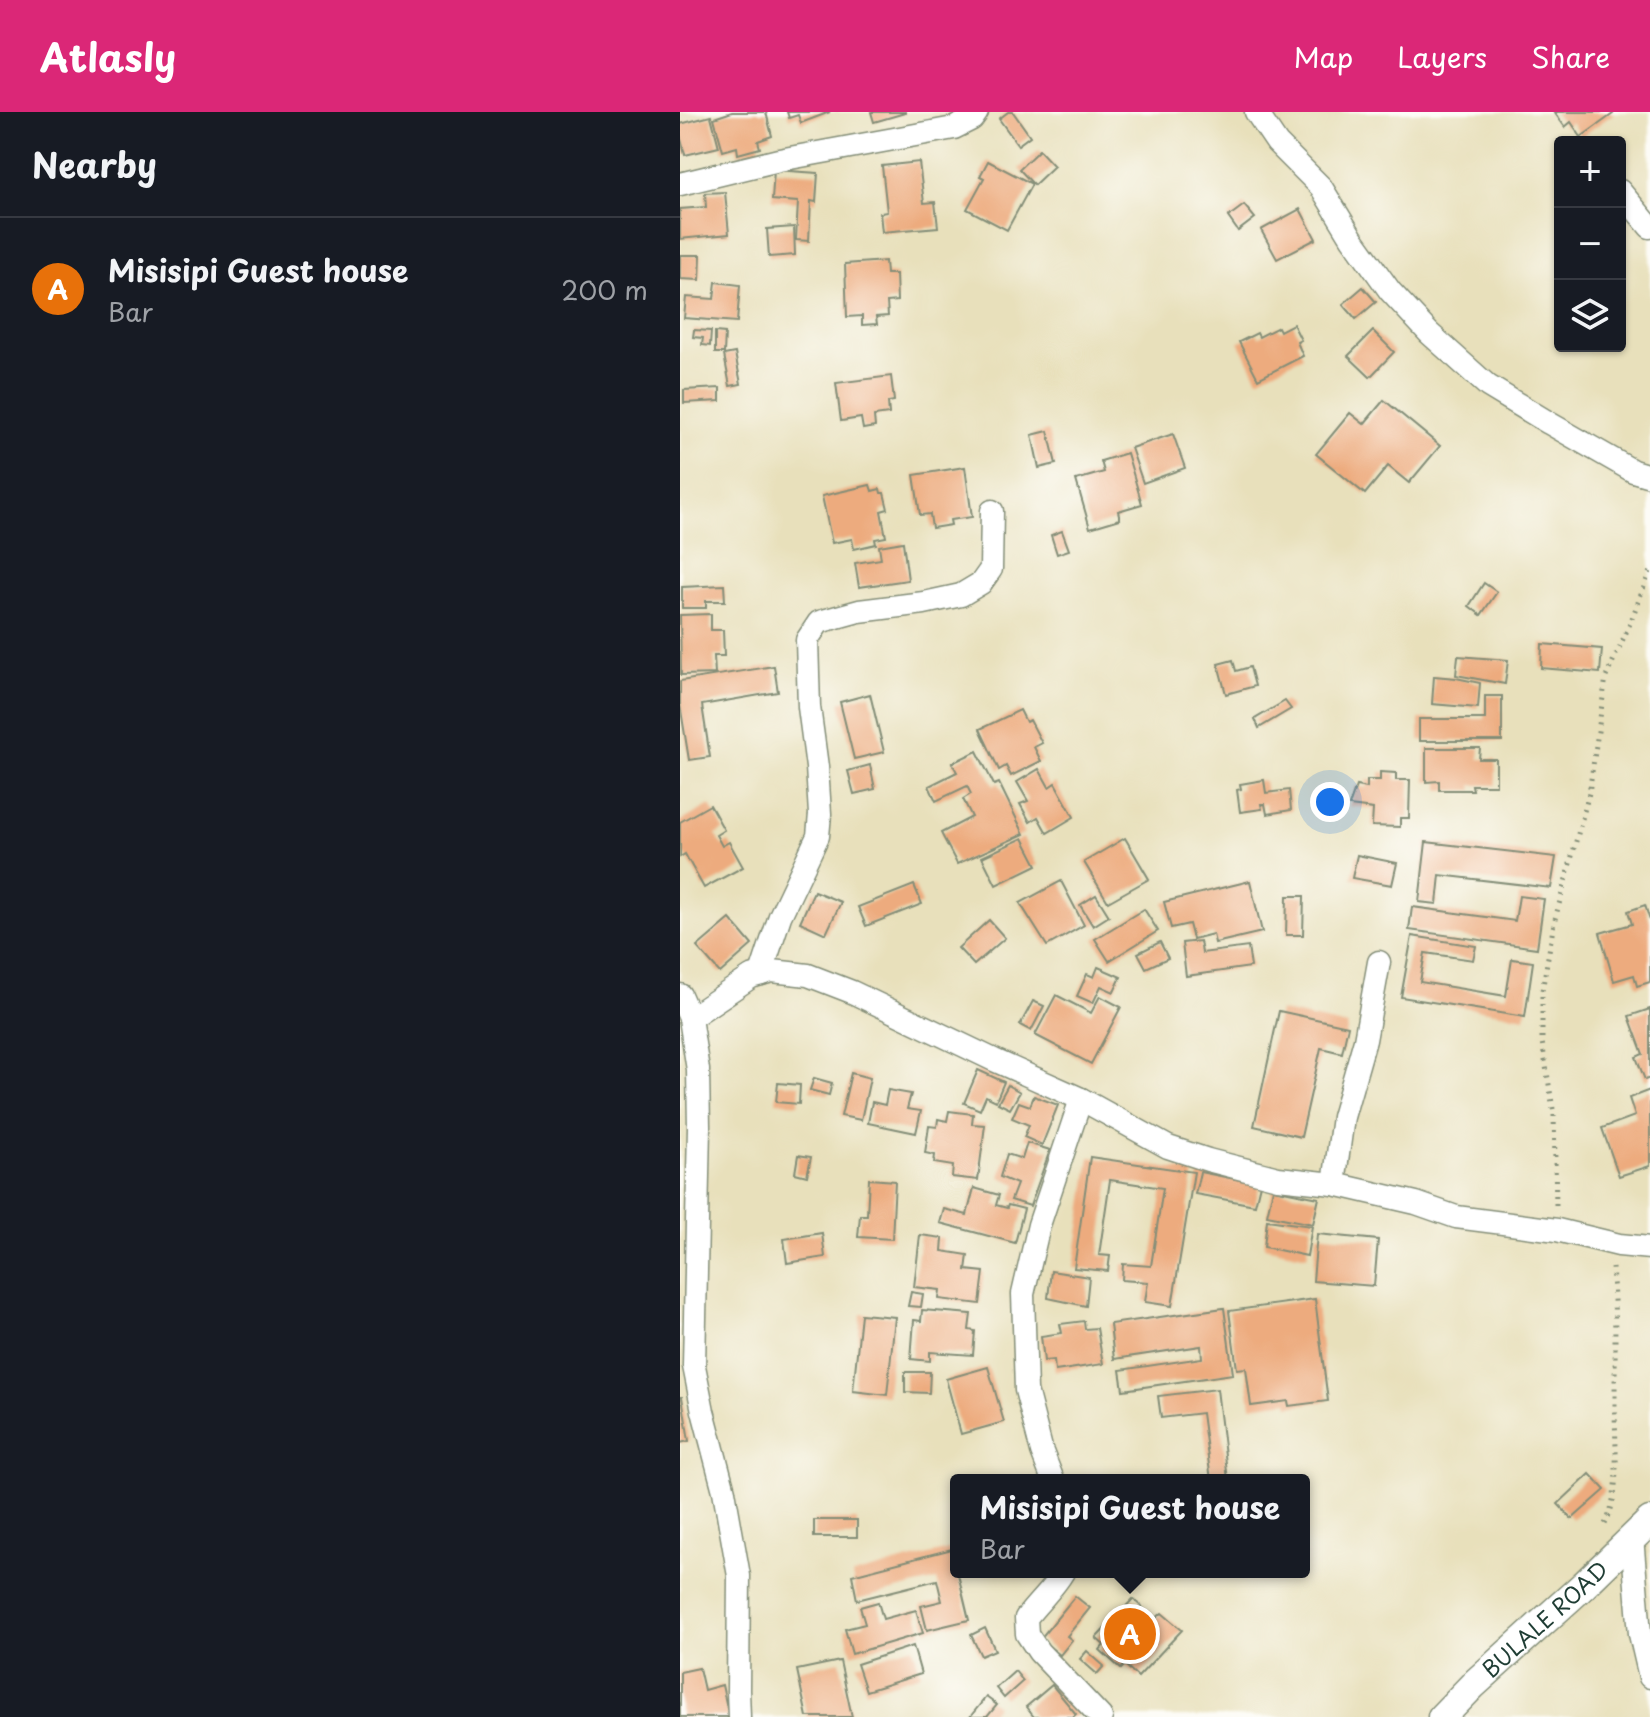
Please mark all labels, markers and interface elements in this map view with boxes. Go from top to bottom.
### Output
text: Atlasly [40,28,176,85]
text: Map [1293,35,1353,78]
text: Layers [1397,35,1487,78]
text: Share [1531,35,1610,78]
map controls [1554,136,1626,352]
button: + [1554,136,1626,208]
text: Nearby [32,138,157,190]
button: − [1554,208,1626,280]
text: Misisipi Guest house [108,247,408,292]
text: A [48,270,68,309]
text: 200 m [561,270,648,309]
button: layers [1554,280,1626,352]
text: Bar [108,292,153,331]
your location [1310,782,1350,822]
popup [950,1474,1310,1578]
text: Misisipi Guest house [980,1484,1280,1529]
text: Bar [980,1529,1025,1568]
street label: BULALE ROAD [1474,1553,1615,1684]
pin: A [1104,1604,1156,1664]

